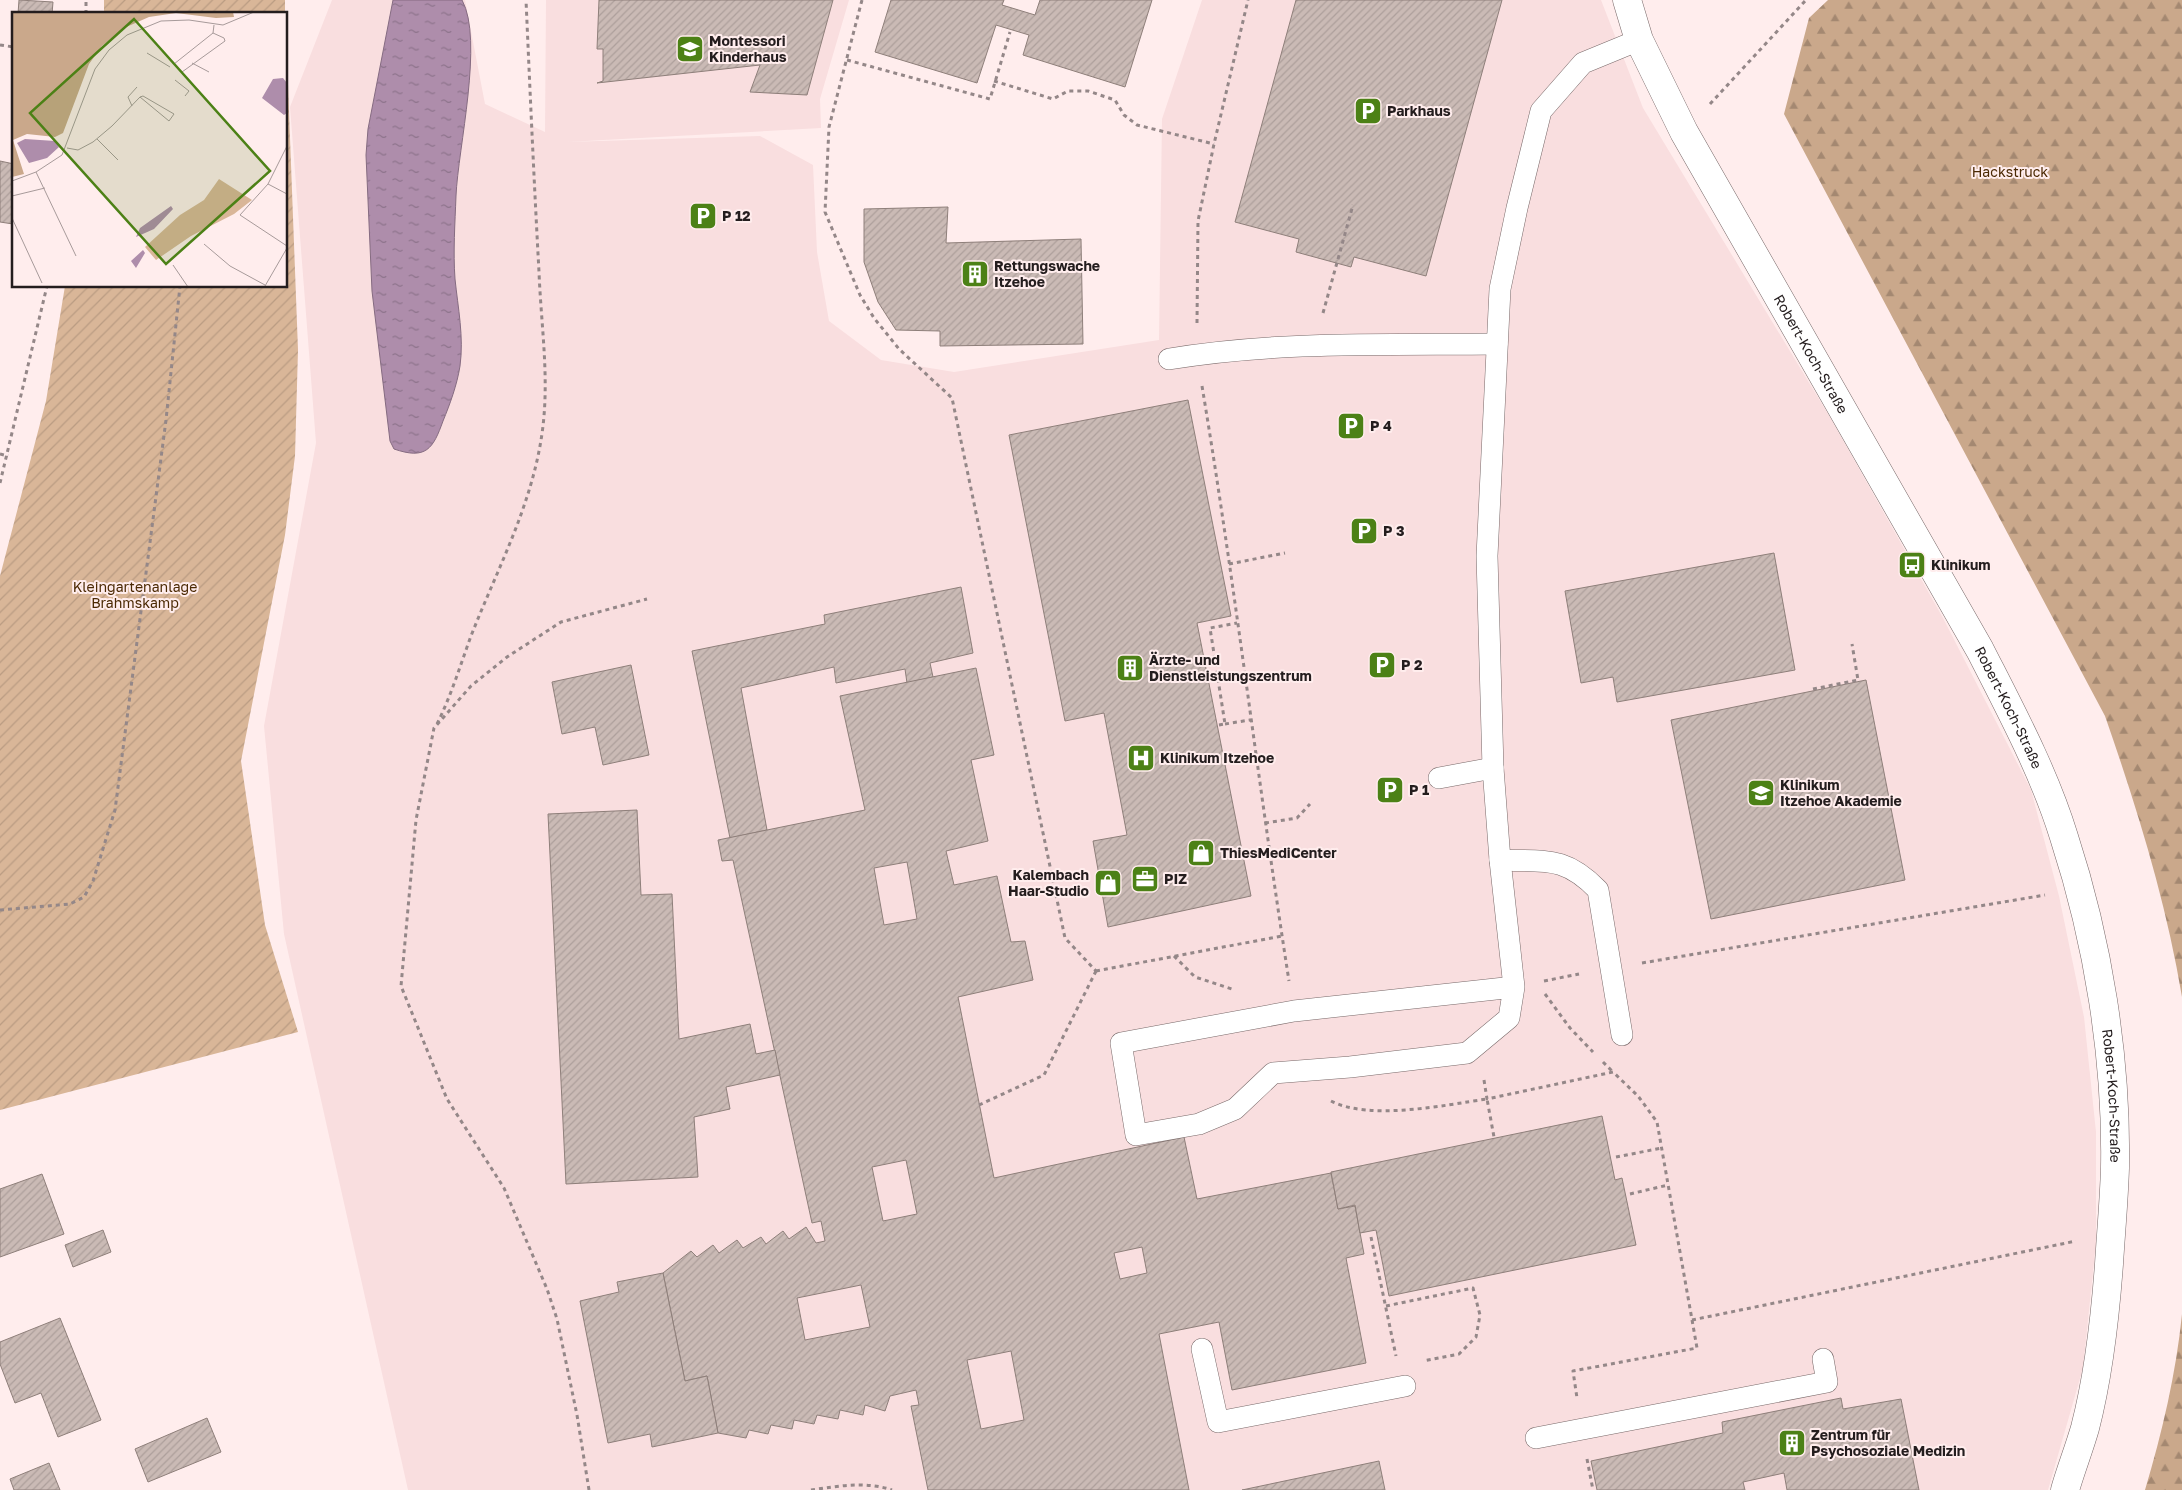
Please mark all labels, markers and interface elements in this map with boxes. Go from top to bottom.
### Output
inset map [12,12,288,288]
place label: Montessori Kinderhaus [709,32,787,65]
school or university icon: Montessori Kinderhaus [675,34,705,64]
parking icon: Parkhaus [1353,96,1383,126]
place label: Parkhaus [1387,102,1451,119]
park label: Hackstruck [1972,163,2048,180]
parking icon: P 12 [688,201,718,231]
place label: P 12 [722,207,751,224]
place label: Rettungswache Itzehoe [994,257,1100,290]
building icon: Rettungswache Itzehoe [960,259,990,289]
street label: Robert-Koch-Straße [1771,291,1852,416]
parking icon: P 4 [1336,411,1366,441]
place label: P 4 [1370,417,1392,434]
parking icon: P 3 [1349,516,1379,546]
place label: P 3 [1383,522,1404,539]
bus stop icon: Klinikum [1897,550,1927,580]
place label: Klinikum [1931,556,1991,573]
park label: Kleingartenanlage Brahmskamp [73,578,197,611]
street label: Robert-Koch-Straße [1972,643,2046,771]
parking icon: P 2 [1367,650,1397,680]
place label: Ärzte- und Dienstleistungszentrum [1149,651,1312,684]
building icon: Ärzte- und Dienstleistungszentrum [1115,653,1145,683]
place label: P 2 [1401,656,1423,673]
hospital icon: Klinikum Itzehoe [1126,743,1156,773]
place label: Klinikum Itzehoe [1160,749,1274,766]
parking icon: P 1 [1375,775,1405,805]
place label: Klinikum Itzehoe Akademie [1780,776,1902,809]
school or university icon: Klinikum Itzehoe Akademie [1746,778,1776,808]
place label: P 1 [1409,781,1429,798]
shop icon: ThiesMediCenter [1186,838,1216,868]
place label: ThiesMediCenter [1220,844,1337,861]
office icon: PIZ [1130,864,1160,894]
place label: Kalembach Haar-Studio [1008,866,1089,899]
shop icon: Kalembach Haar-Studio [1093,868,1123,898]
place label: PIZ [1164,870,1187,887]
street label: Robert-Koch-Straße [2099,1028,2124,1163]
place label: Zentrum für Psychosoziale Medizin [1811,1426,1965,1459]
building icon: Zentrum für Psychosoziale Medizin [1777,1428,1807,1458]

